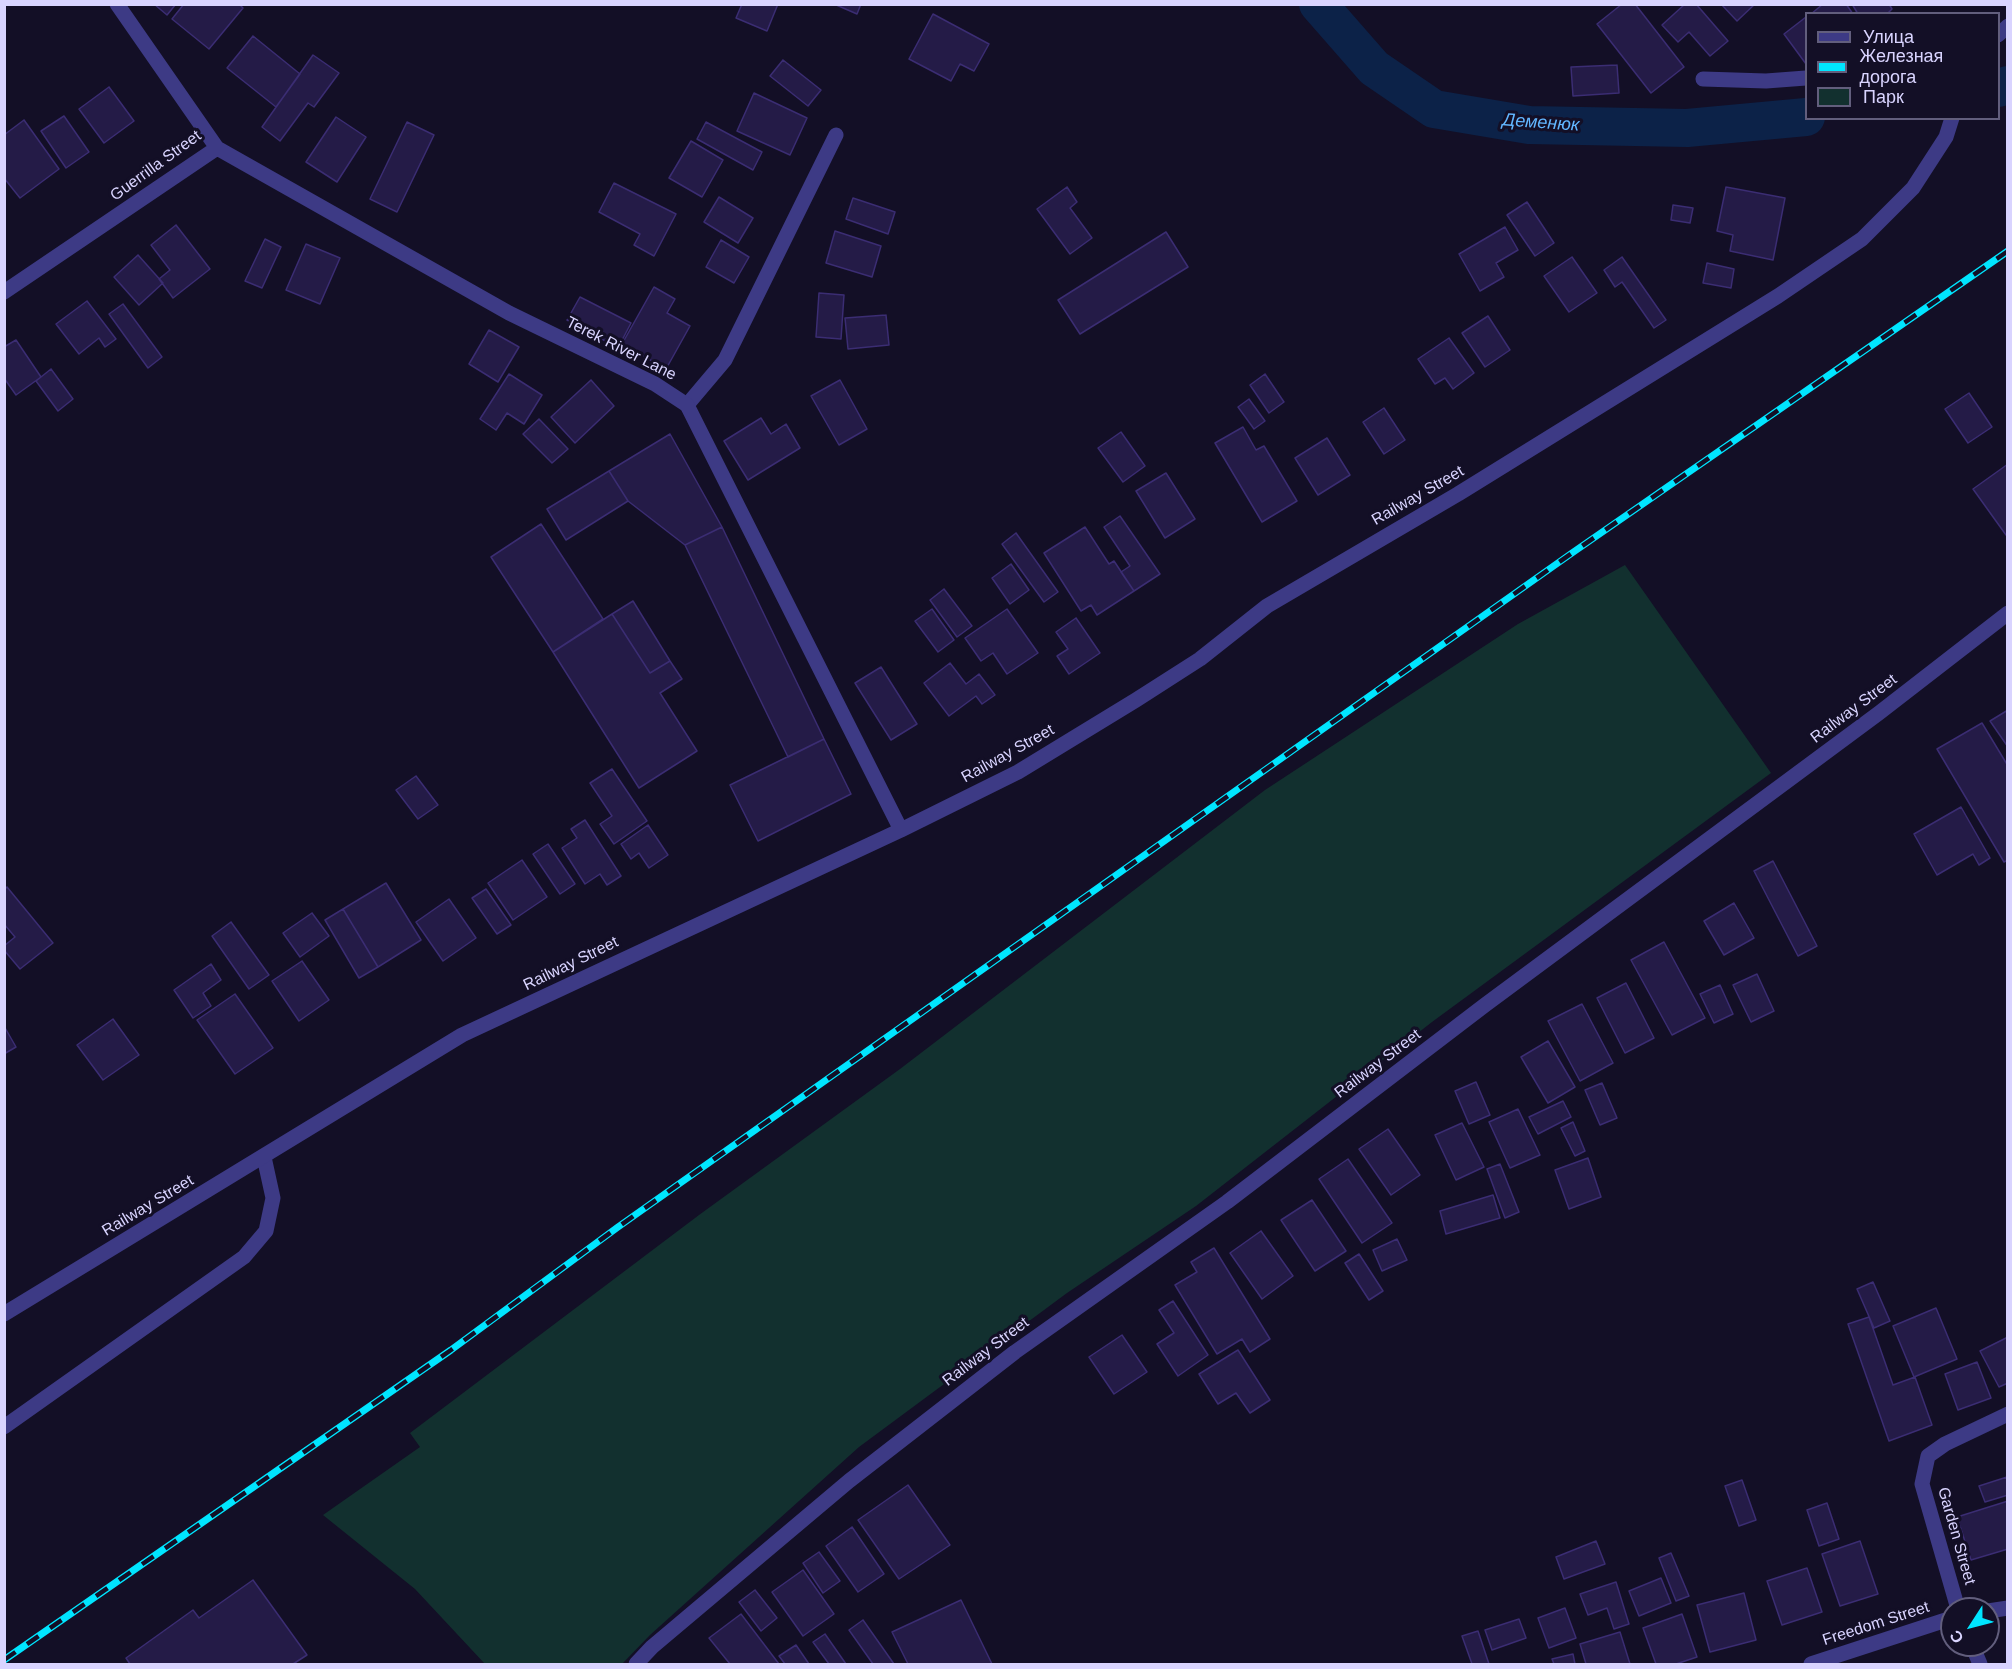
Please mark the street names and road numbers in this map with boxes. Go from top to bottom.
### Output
street label: Guerrilla Street [107,127,205,205]
street label: Terek River Lane [563,313,679,385]
street label: Railway Street [1369,462,1467,530]
street label: Railway Street [1807,670,1901,748]
street label: Railway Street [958,721,1058,787]
street label: Railway Street [520,933,622,995]
street label: Railway Street [1331,1025,1425,1103]
street label: Railway Street [99,1171,197,1241]
street label: Railway Street [939,1313,1033,1391]
street label: Garden Street [1933,1485,1979,1587]
street label: Freedom Street [1820,1598,1932,1650]

